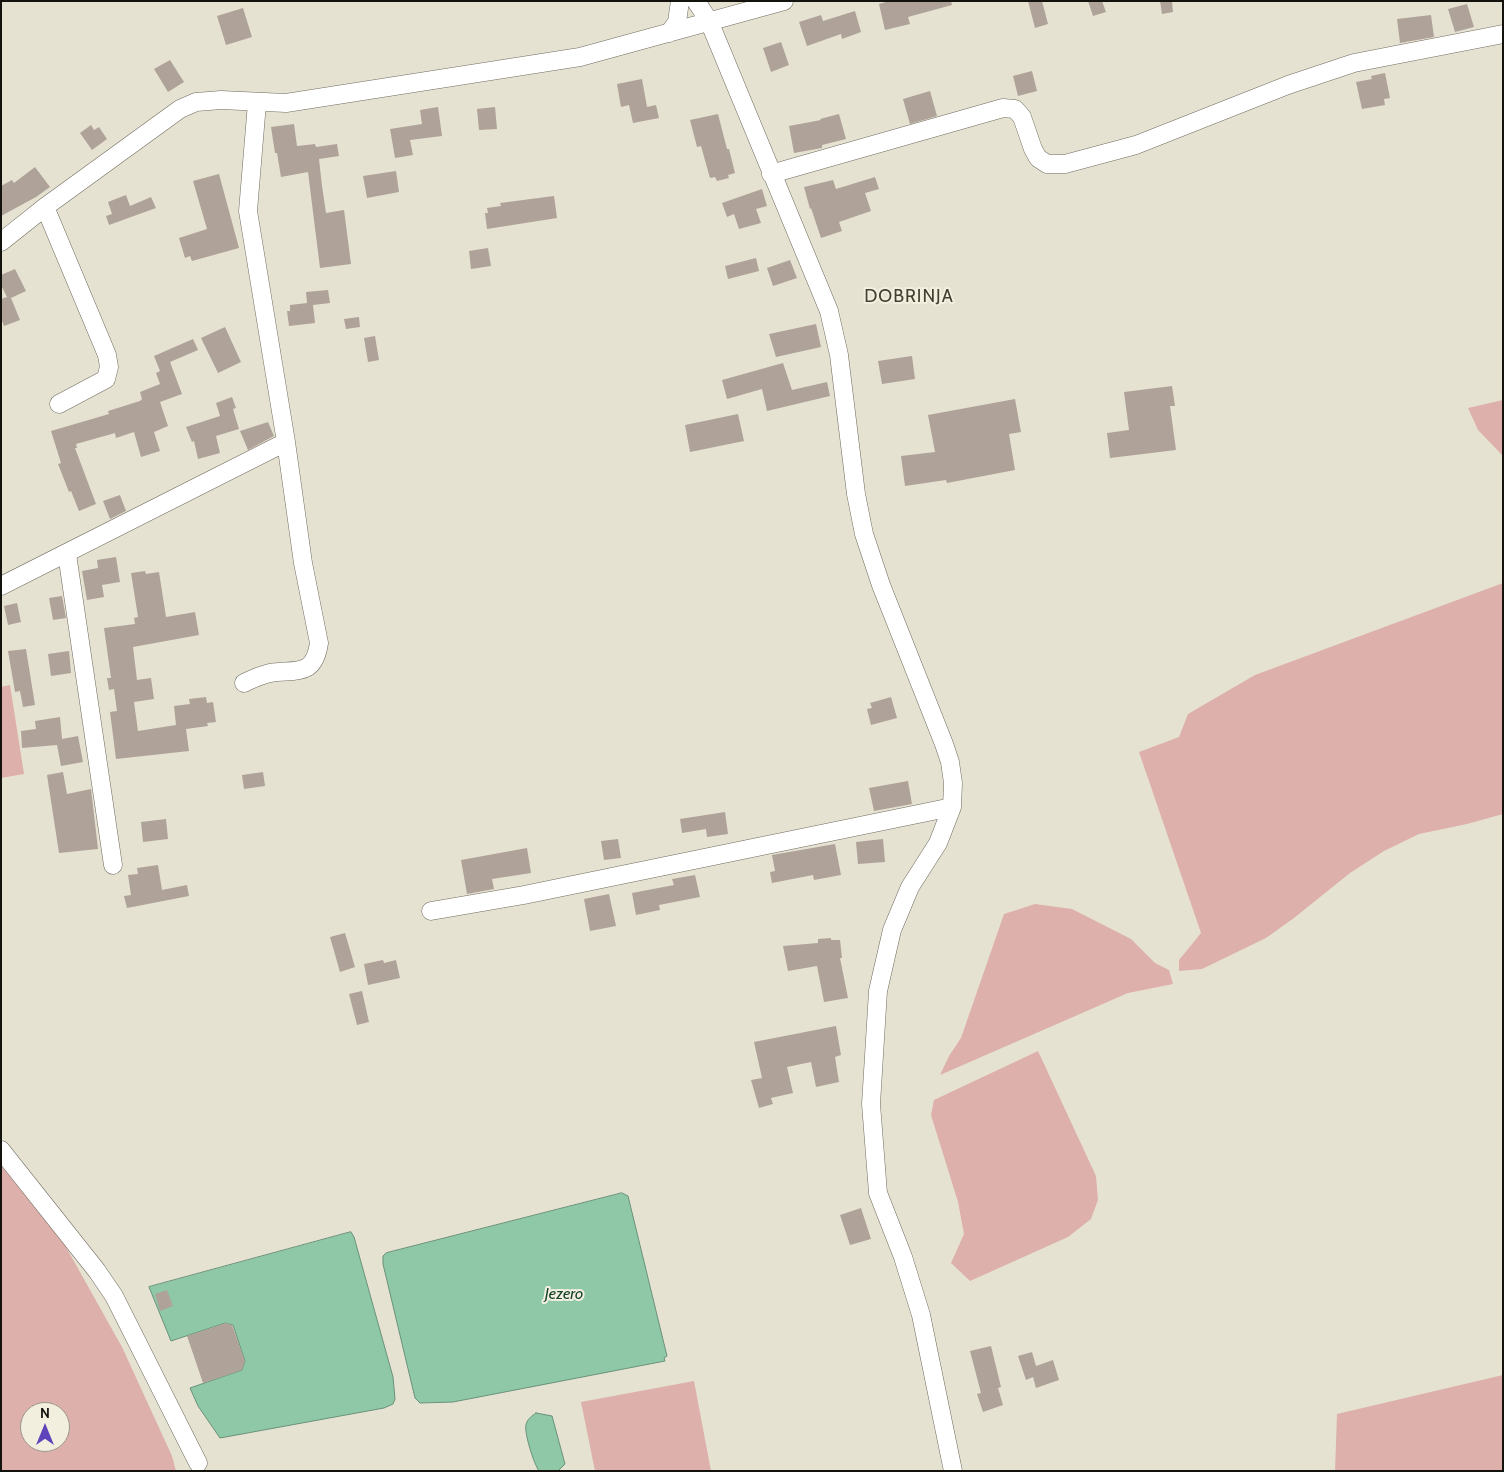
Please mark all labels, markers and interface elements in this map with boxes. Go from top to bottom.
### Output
district label: DOBRINJA [863,286,955,308]
water label: Jezero [545,1284,583,1304]
north arrow [20,1402,70,1452]
text: N [40,1404,50,1422]

